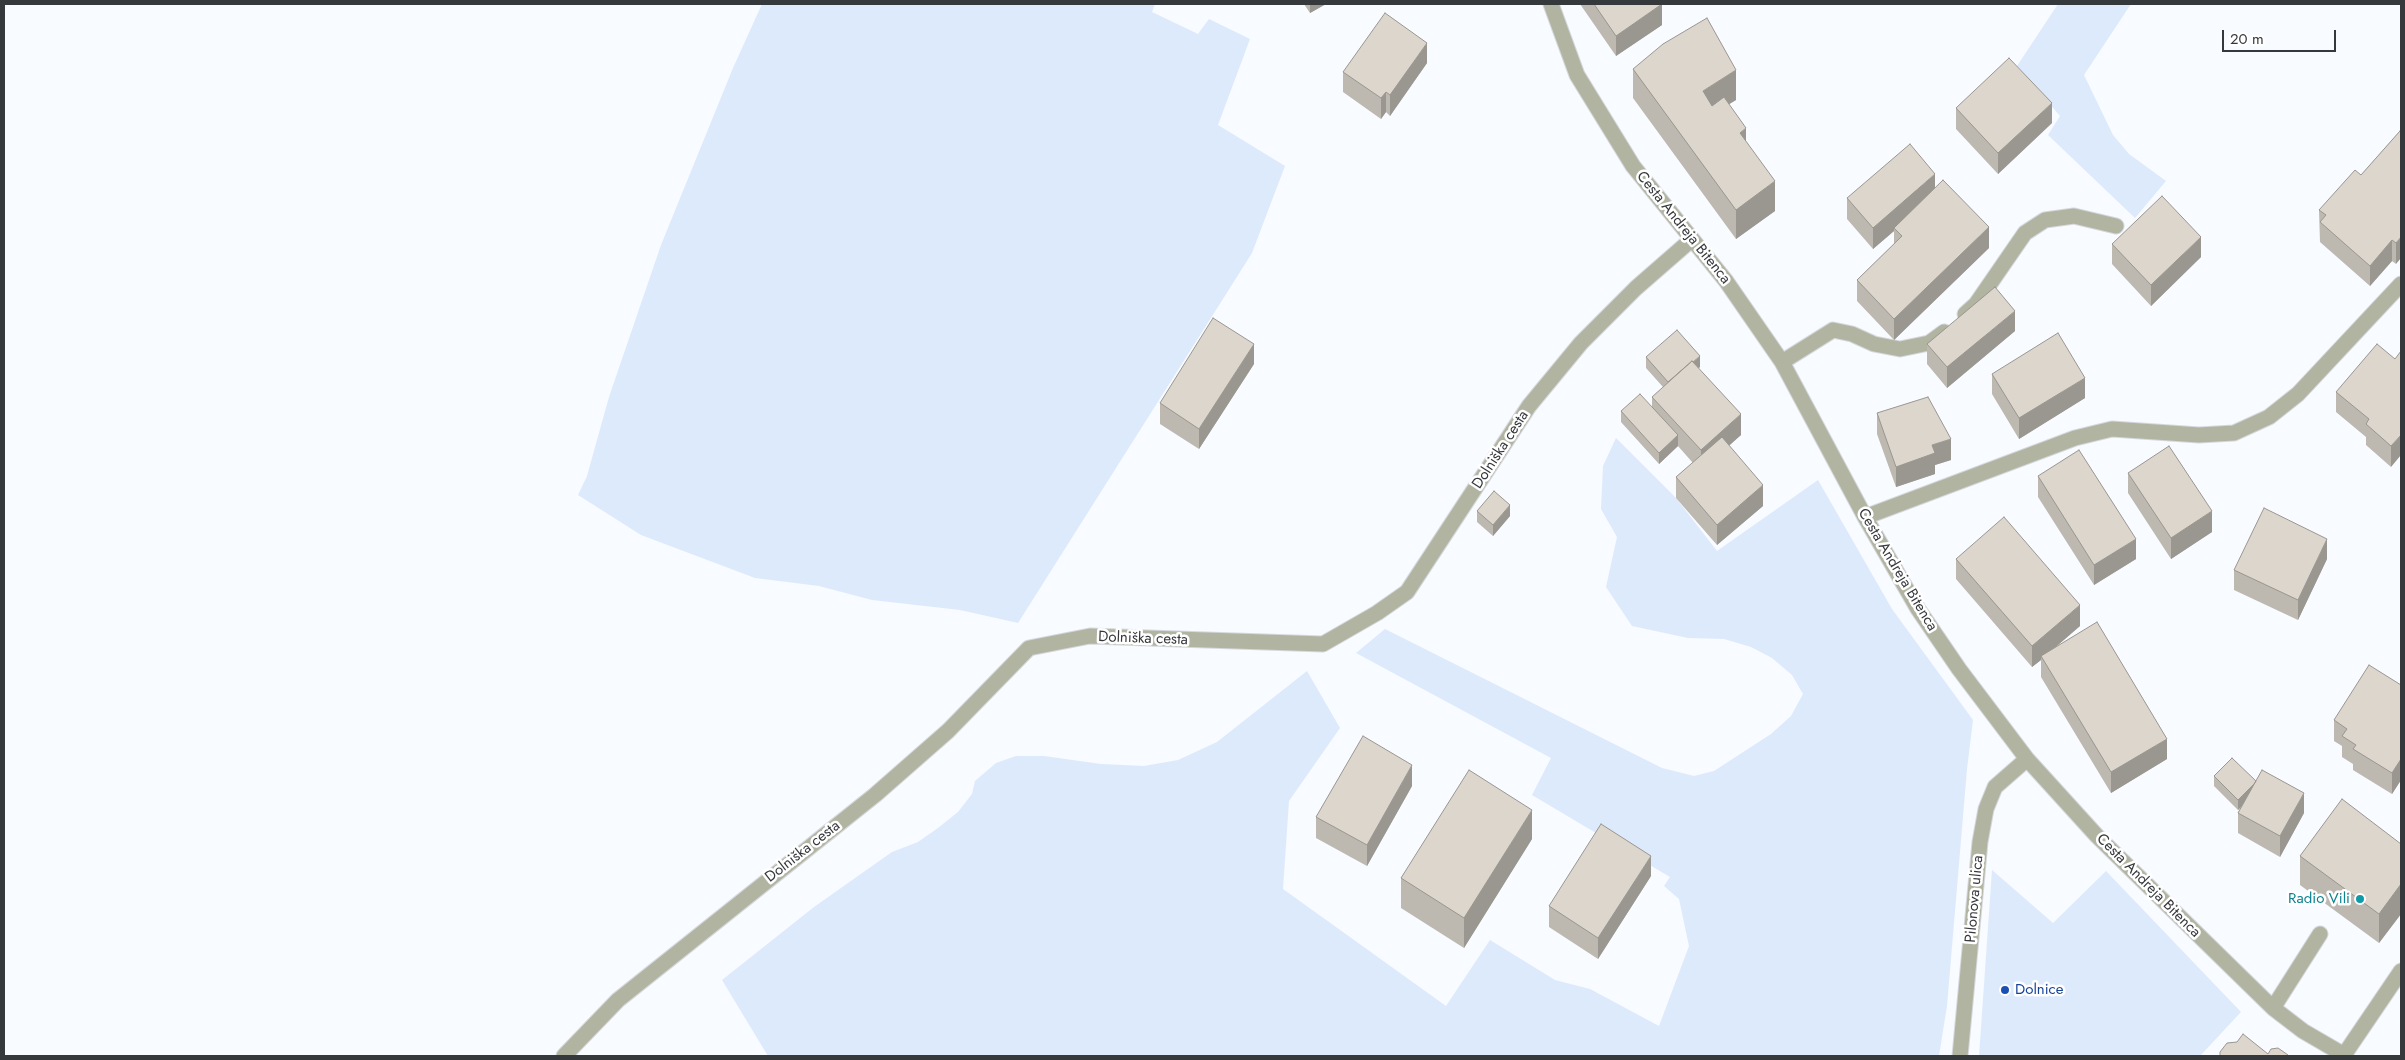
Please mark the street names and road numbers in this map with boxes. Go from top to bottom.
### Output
street label: Cesta Andreja Bitenca [1632,168,1734,288]
street label: Dolniška cesta [1469,407,1533,493]
street label: Cesta Andreja Bitenca [1853,506,1941,634]
street label: Dolniška cesta [1098,628,1188,650]
street label: Dolniška cesta [762,817,844,887]
street label: Cesta Andreja Bitenca [2092,830,2204,942]
street label: Pilonova ulica [1962,855,1988,943]

